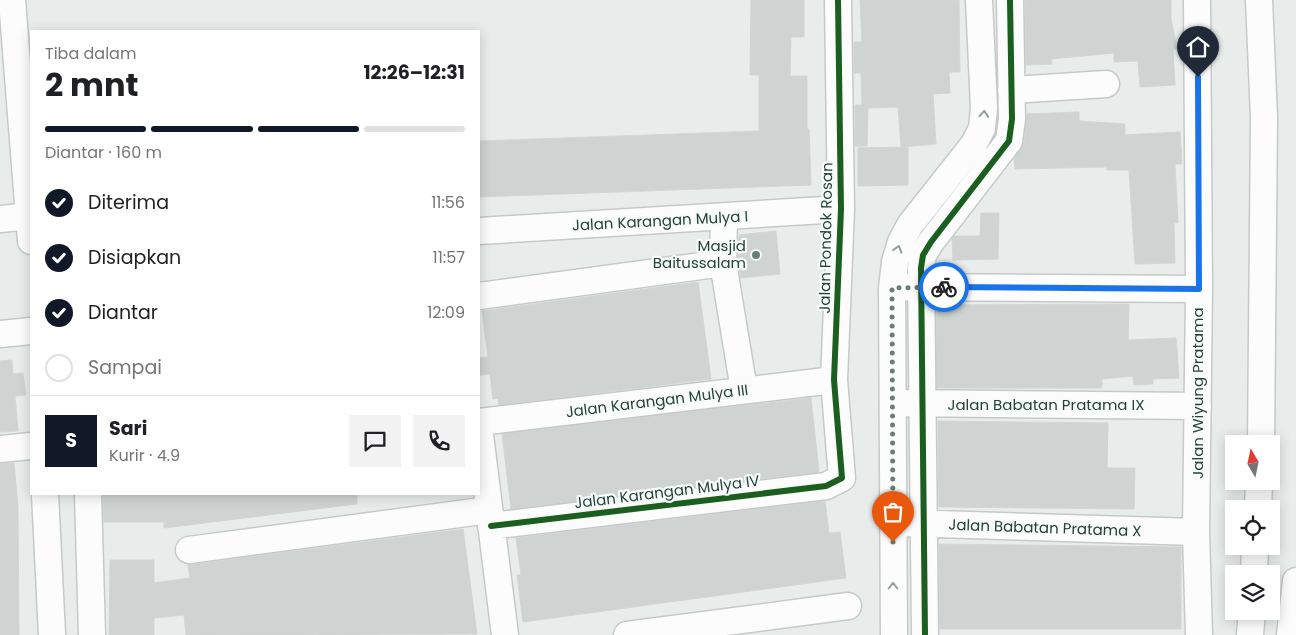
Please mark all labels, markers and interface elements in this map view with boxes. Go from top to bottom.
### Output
pin [1177,26,1219,77]
icon: home [1184,33,1212,61]
text: Tiba dalam [45,42,136,65]
text: 12:26–12:31 [363,59,465,86]
text: 2 mnt [45,62,139,107]
one-way arrow [978,110,989,118]
text: Diantar · 160 m [45,141,162,164]
street label: Jalan Pondok Rosan [814,162,837,314]
icon: check [45,189,73,217]
text: Diterima [88,189,169,216]
text: 11:56 [431,191,465,214]
street label: Jalan Karangan Mulya I [571,205,749,236]
place label: Masjid Baitussalam [653,235,746,273]
icon: check [45,244,73,272]
text: Disiapkan [88,244,181,271]
text: 11:57 [433,246,465,269]
one-way arrow [893,246,903,254]
marker: Masjid Baitussalam [750,249,762,261]
courier [919,262,969,312]
icon: bike [930,273,958,301]
icon: check [45,299,73,327]
text: Diantar [88,299,158,326]
text: 12:09 [427,301,465,324]
street label: Jalan Wiyung Pratama [1187,307,1208,479]
text: Sampai [88,354,162,381]
street label: Jalan Karangan Mulya III [564,379,749,422]
street label: Jalan Babatan Pratama IX [948,394,1144,415]
text: Sari [109,415,147,442]
button: chat [349,415,401,467]
button: phone [413,415,465,467]
text: S [65,427,77,454]
north arrow [1225,435,1280,490]
map controls [1225,435,1280,620]
text: Kurir · 4.9 [109,444,180,467]
street label: Jalan Karangan Mulya IV [573,470,761,513]
pin [872,491,914,542]
icon: bag [879,498,907,526]
button: locate [1225,500,1280,555]
street label: Jalan Babatan Pratama X [948,514,1142,541]
button: layers [1225,565,1280,620]
one-way arrow [888,582,898,590]

